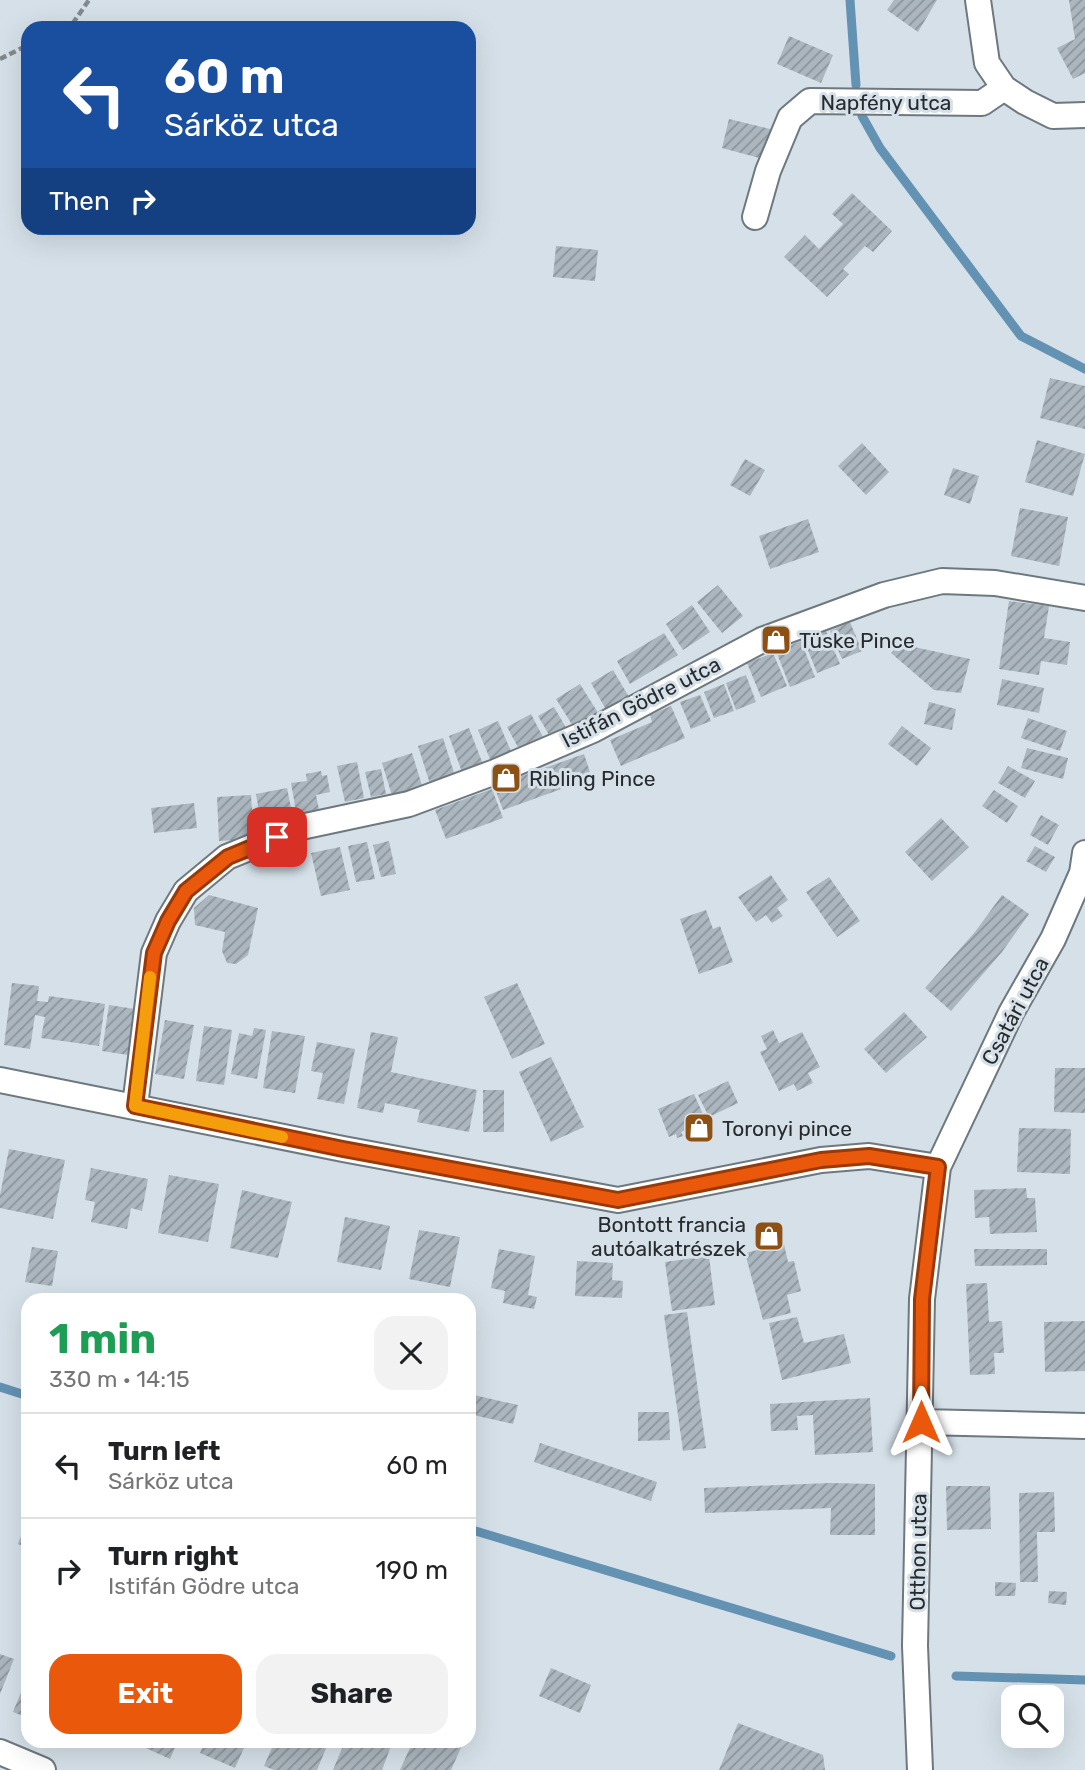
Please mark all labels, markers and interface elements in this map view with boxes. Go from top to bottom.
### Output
text: 60 m [164,47,285,105]
icon: left [49,49,140,140]
street label: Napfény utca [821,90,951,115]
text: Sárköz utca [164,106,339,144]
icon: right [124,182,162,220]
text: Then [49,186,110,217]
shop icon: Tüske Pince [759,623,793,657]
place label: Tüske Pince [799,628,915,653]
street label: Istifán Gödre utca [558,651,724,753]
shop icon: Ribling Pince [489,761,523,795]
place label: Ribling Pince [529,766,656,791]
pin [247,807,307,867]
icon: arrive [258,818,296,856]
street label: Csatári utca [976,953,1054,1069]
shop icon: Toronyi pince [682,1111,716,1145]
place label: Toronyi pince [722,1116,852,1141]
place label: Bontott francia autóalkatrészek [591,1212,746,1261]
shop icon: Bontott francia autóalkatrészek [752,1219,786,1253]
text: 1 min [49,1314,156,1364]
button: close [374,1316,448,1390]
text: 330 m · 14:15 [49,1365,190,1393]
position arrow [884,1385,958,1459]
text: Turn left [108,1436,220,1467]
icon: left [49,1447,87,1485]
text: 60 m [386,1450,448,1481]
text: Sárköz utca [108,1467,234,1495]
street label: Otthon utca [904,1493,932,1611]
text: Turn right [108,1541,238,1572]
icon: right [49,1552,87,1590]
text: 190 m [375,1555,448,1586]
text: Istifán Gödre utca [108,1572,299,1600]
button: Exit [49,1654,242,1734]
button: Share [256,1654,448,1734]
map controls [1001,1685,1064,1748]
button: search [1001,1685,1064,1748]

